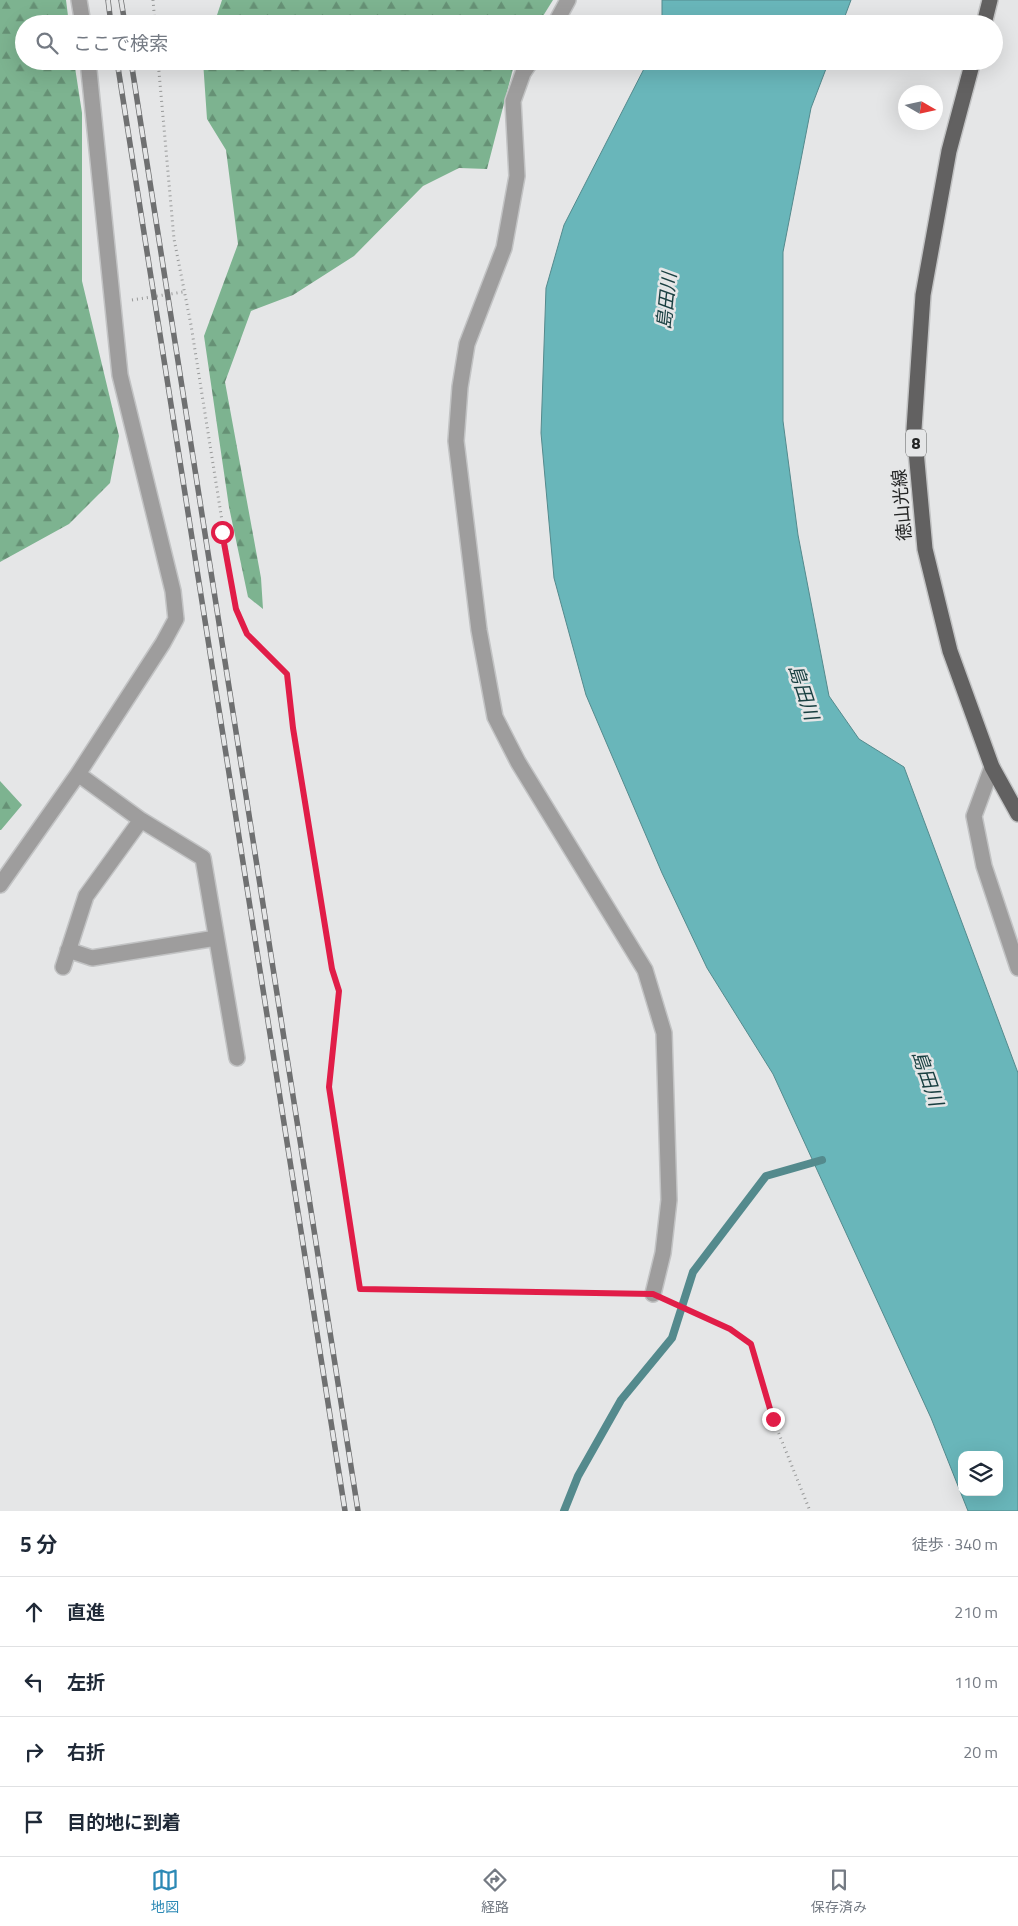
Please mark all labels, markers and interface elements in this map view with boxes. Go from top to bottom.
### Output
search box [15,15,1003,70]
text: ここで検索 [73,28,168,57]
icon: search [33,29,61,57]
north arrow [898,85,943,130]
water label: 島田川 [648,269,683,331]
road number: 8 [906,429,926,456]
street label: 徳山光線 [885,468,918,542]
route start [211,521,234,544]
water label: 島田川 [782,660,828,725]
water label: 島田川 [905,1046,952,1111]
route end [762,1408,785,1431]
map controls [958,1451,1003,1496]
button: layers [958,1451,1003,1496]
text: 5 分 [20,1528,57,1560]
text: 徒歩 · 340 m [912,1532,998,1556]
text: 直進 [67,1597,105,1626]
icon: ahead [20,1598,48,1626]
text: 210 m [954,1600,998,1624]
text: 左折 [67,1667,105,1696]
icon: left [20,1668,48,1696]
text: 110 m [954,1670,998,1694]
text: 右折 [67,1737,105,1766]
icon: right [20,1738,48,1766]
text: 20 m [963,1740,998,1764]
text: 目的地に到着 [67,1807,181,1836]
icon: arrive [20,1808,48,1836]
tab: 地図 [151,1866,179,1917]
tab: 経路 [481,1866,509,1917]
tab: 保存済み [811,1866,867,1917]

